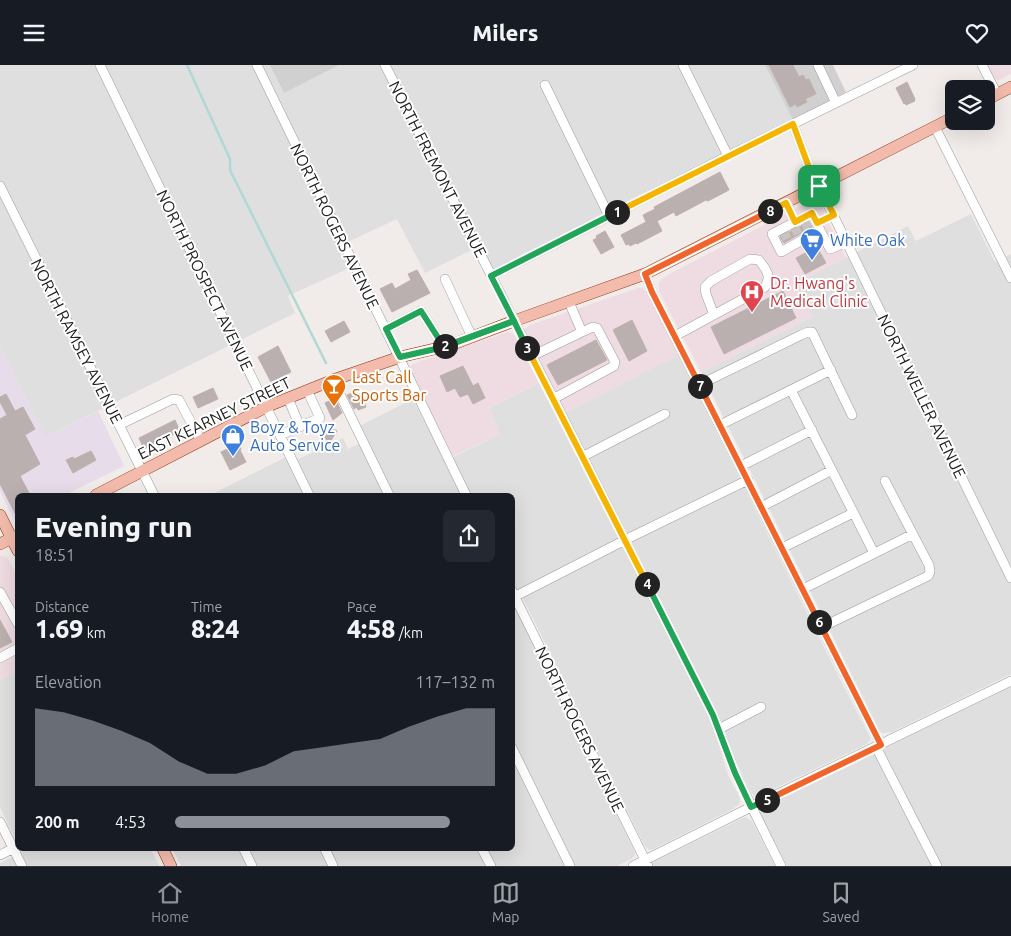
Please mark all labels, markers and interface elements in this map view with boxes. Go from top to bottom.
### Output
icon: menu [20,19,48,47]
icon: heart [963,19,991,47]
text: Milers [473,20,538,45]
street label: NORTH FREMONT AVENUE [386,78,490,260]
map controls [945,80,995,130]
button: layers [945,80,995,130]
street label: NORTH ROGERS AVENUE [287,140,383,312]
pin [798,165,840,207]
icon: arrive [805,172,833,200]
street label: NORTH PROSPECT AVENUE [153,187,257,373]
pin: 1 [604,199,630,225]
pin: 8 [758,199,782,223]
text: 8 [767,203,774,219]
text: 1 [614,204,621,220]
supermarket icon: White Oak [799,227,825,261]
place label: White Oak [830,231,905,249]
street label: NORTH RAMSEY AVENUE [28,256,126,426]
place label: Dr. Hwang's Medical Clinic [770,274,868,310]
hospital icon: Dr. Hwang's Medical Clinic [739,279,765,313]
street label: NORTH WELLER AVENUE [874,311,970,481]
pin: 2 [432,333,458,359]
pin: 3 [514,335,540,361]
text: 2 [442,338,449,354]
text: 3 [524,340,531,356]
place label: Last Call Sports Bar [352,368,427,404]
street label: EAST KEARNEY STREET [135,373,293,463]
bar icon: Last Call Sports Bar [321,373,347,407]
pin: 7 [688,373,712,399]
text: 7 [697,378,704,394]
place label: Boyz & Toyz Auto Service [250,418,340,454]
shop icon: Boyz & Toyz Auto Service [220,423,246,457]
button: share [443,510,495,562]
text: Evening run [35,511,193,542]
text: 18:51 [35,546,75,564]
pin: 4 [634,571,660,597]
text: 4 [644,576,651,592]
text: Distance [35,599,89,615]
text: Time [191,599,222,615]
text: Pace [347,599,377,615]
pin: 6 [806,609,832,635]
text: 6 [816,614,823,630]
text: 1.69 [35,615,83,643]
text: 8:24 [191,615,239,643]
text: 4:58 [347,615,395,643]
text: km [83,625,106,641]
text: /km [395,625,423,641]
street label: NORTH ROGERS AVENUE [532,643,628,815]
text: Elevation [35,673,102,691]
text: 117–132 m [415,673,495,691]
pin: 5 [754,787,780,813]
text: 5 [764,792,771,808]
text: 200 m [35,813,80,831]
text: 4:53 [115,813,146,831]
tab: Home [151,879,189,925]
tab: Map [492,879,520,925]
tab: Saved [822,879,860,925]

